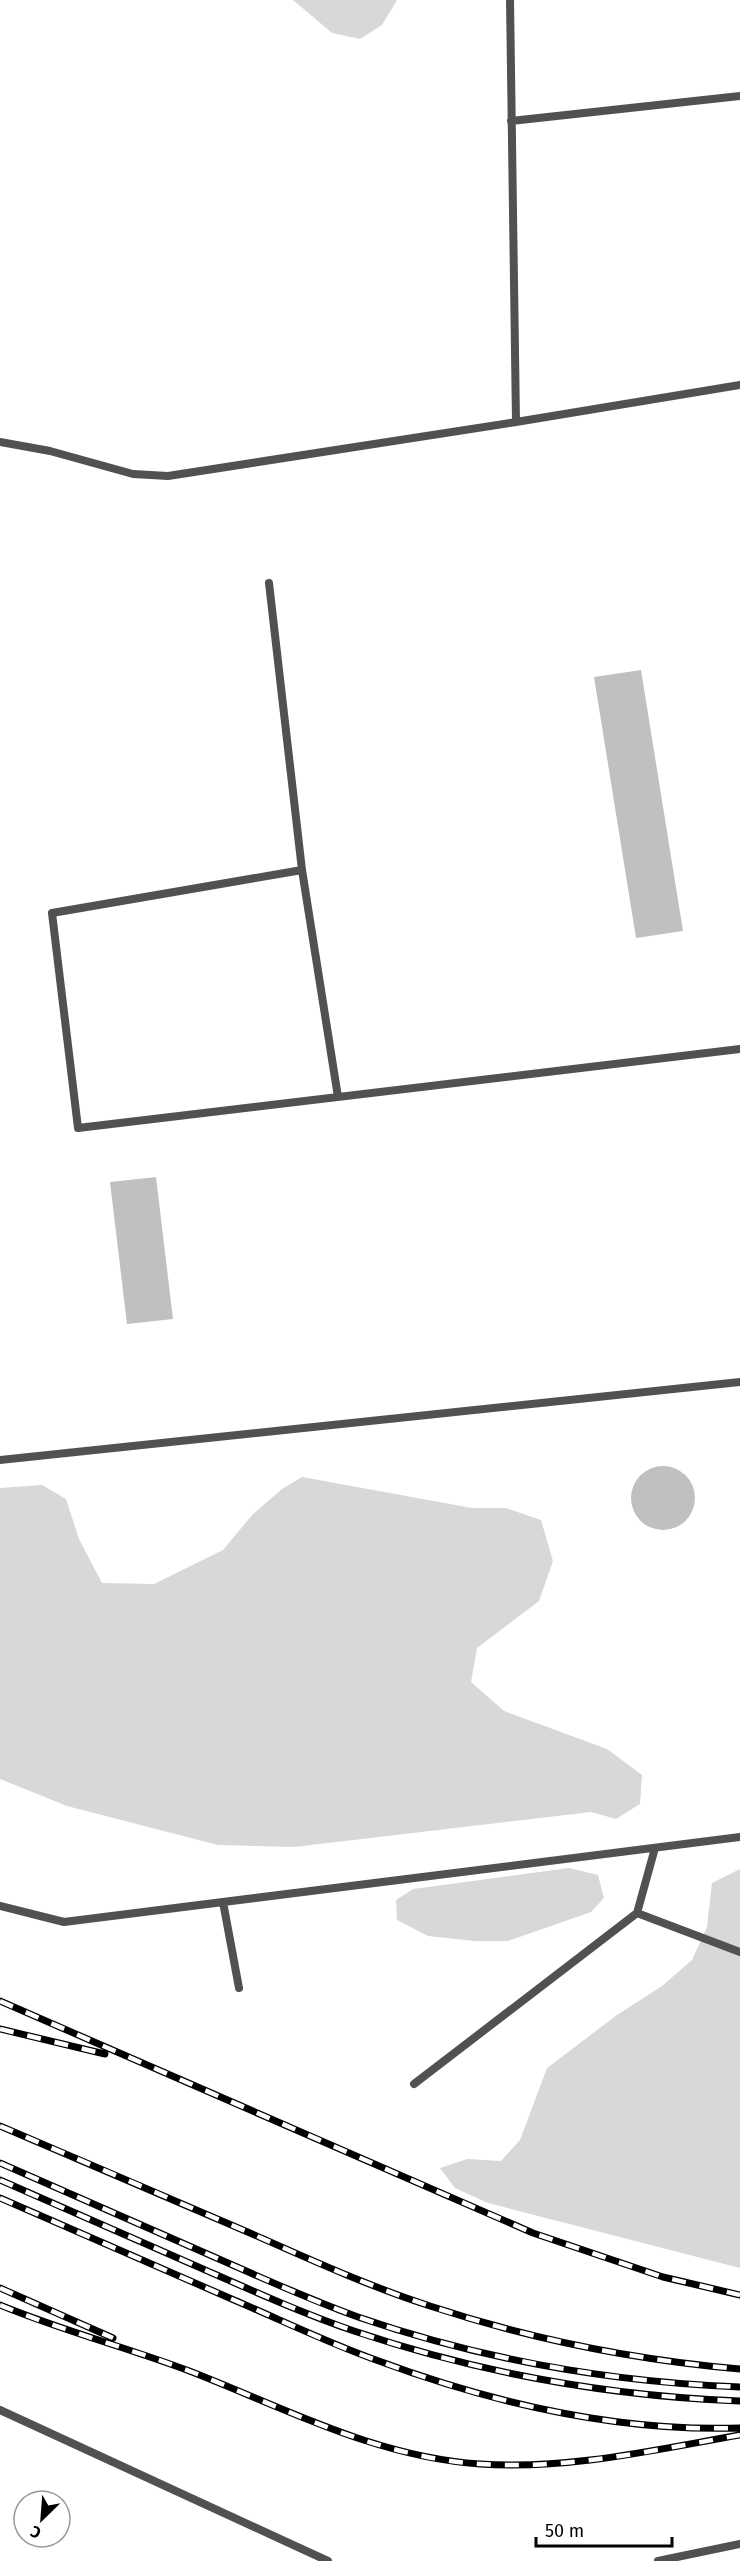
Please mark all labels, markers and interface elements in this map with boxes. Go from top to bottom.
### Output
north arrow [12,2489,72,2549]
scale bar [536,2510,672,2548]
text: 50 m [545,2520,584,2542]
text: С [27,2521,44,2543]

